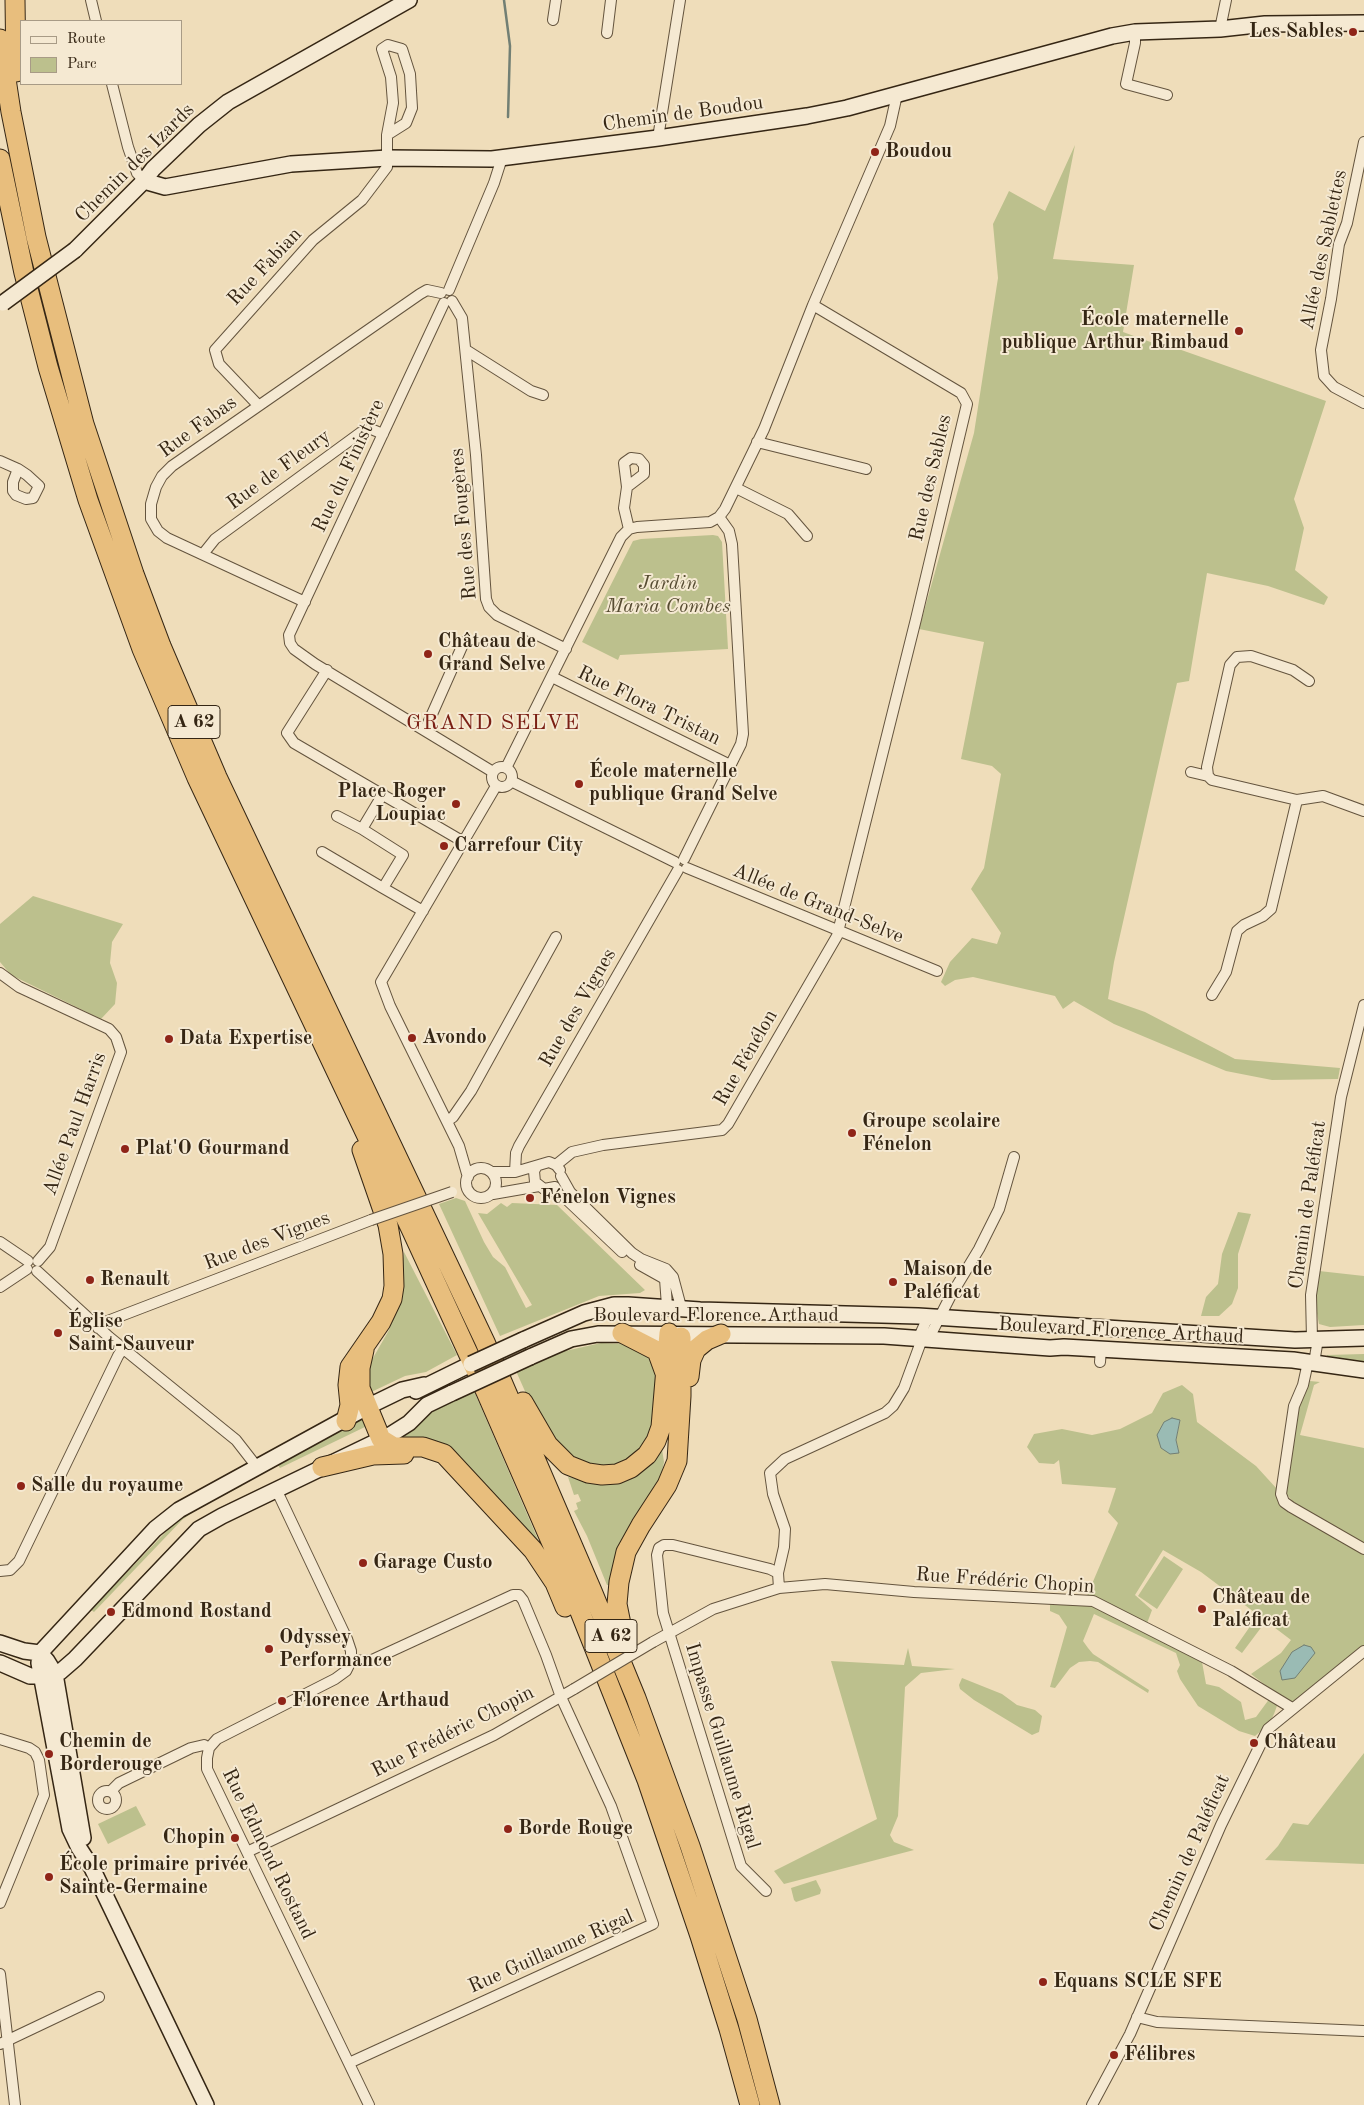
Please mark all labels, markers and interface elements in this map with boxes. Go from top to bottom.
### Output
legend [20,20,182,85]
place label: Les Sables [1249,20,1343,44]
marker: Les Sables [1347,26,1359,38]
text: Route [67,32,105,47]
text: Parc [67,57,97,72]
street label: Chemin de Boudou [601,91,765,137]
street label: Chemin des Izards [70,98,200,228]
place label: Boudou [885,140,952,164]
marker: Boudou [869,146,881,158]
street label: Allée des Sablettes [1295,168,1353,332]
street label: Rue Fabian [223,223,307,311]
place label: École maternelle publique Arthur Rimbaud [1001,308,1229,355]
marker: École maternelle publique Arthur Rimbaud [1233,325,1245,337]
street label: Rue Fabas [154,391,242,463]
street label: Rue du Finistère [308,396,390,536]
street label: Rue des Sables [905,412,957,544]
street label: Rue de Fleury [222,424,336,516]
street label: Rue des Fougères [445,447,483,601]
park label: Jardin Maria Combes [605,572,731,619]
place label: Château de Grand Selve [438,630,546,677]
marker: Château de Grand Selve [422,648,434,660]
street label: Rue Flora Tristan [573,661,725,751]
road number: A 62 [168,706,220,739]
district label: GRAND SELVE [405,710,581,736]
place label: École maternelle publique Grand Selve [589,760,778,807]
marker: École maternelle publique Grand Selve [573,778,585,790]
place label: Place Roger Loupiac [337,780,446,827]
marker: Place Roger Loupiac [450,798,462,810]
place label: Carrefour City [454,834,583,858]
marker: Carrefour City [438,840,450,852]
street label: Allée de Grand-Selve [729,859,907,949]
street label: Rue des Vignes [534,944,622,1072]
street label: Rue Fénélon [709,1006,783,1110]
place label: Avondo [422,1026,487,1050]
place label: Data Expertise [179,1027,312,1051]
marker: Avondo [406,1032,418,1044]
marker: Data Expertise [163,1033,175,1045]
street label: Allée Paul Harris [38,1049,112,1199]
place label: Groupe scolaire Fénelon [862,1110,1000,1157]
street label: Chemin de Paléficat [1284,1119,1332,1291]
marker: Groupe scolaire Fénelon [846,1127,858,1139]
place label: Plat'O Gourmand [135,1137,289,1161]
marker: Plat'O Gourmand [119,1143,131,1155]
place label: Fénelon Vignes [540,1186,676,1210]
marker: Fénelon Vignes [524,1192,536,1204]
street label: Rue des Vignes [201,1206,333,1276]
place label: Maison de Paléficat [903,1258,992,1305]
place label: Renault [100,1268,170,1292]
marker: Renault [84,1274,96,1286]
marker: Maison de Paléficat [887,1276,899,1288]
street label: Boulevard Florence Arthaud [593,1304,839,1328]
place label: Église Saint-Sauveur [68,1310,194,1357]
street label: Boulevard Florence Arthaud [998,1313,1244,1349]
marker: Église Saint-Sauveur [52,1327,64,1339]
place label: Salle du royaume [31,1474,183,1498]
marker: Salle du royaume [15,1480,27,1492]
place label: Garage Custo [373,1551,493,1575]
marker: Garage Custo [357,1557,369,1569]
street label: Rue Frédéric Chopin [915,1563,1095,1599]
place label: Château de Paléficat [1212,1586,1310,1633]
place label: Edmond Rostand [121,1600,272,1624]
marker: Château de Paléficat [1196,1603,1208,1615]
marker: Edmond Rostand [105,1606,117,1618]
road number: A 62 [585,1620,637,1652]
place label: Odyssey Performance [279,1626,392,1673]
street label: Impasse Guillaume Rigal [679,1640,765,1852]
marker: Odyssey Performance [263,1643,275,1655]
street label: Rue Frédéric Chopin [368,1681,538,1783]
place label: Florence Arthaud [292,1689,449,1713]
marker: Florence Arthaud [276,1695,288,1707]
place label: Chemin de Borderouge [59,1730,162,1777]
place label: Château [1264,1731,1336,1755]
marker: Château [1248,1737,1260,1749]
marker: Chemin de Borderouge [43,1748,55,1760]
street label: Rue Edmond Rostand [216,1764,320,1944]
street label: Chemin de Paléficat [1145,1771,1235,1935]
place label: Borde Rouge [518,1817,633,1841]
marker: Borde Rouge [502,1823,514,1835]
place label: Chopin [163,1826,225,1850]
marker: Chopin [229,1832,241,1844]
place label: École primaire privée Sainte-Germaine [59,1853,249,1900]
marker: École primaire privée Sainte-Germaine [43,1871,55,1883]
street label: Rue Guillaume Rigal [465,1905,637,1999]
place label: Equans SCLE SFE [1053,1970,1222,1994]
marker: Equans SCLE SFE [1037,1976,1049,1988]
place label: Félibres [1124,2043,1195,2067]
marker: Félibres [1108,2049,1120,2061]

